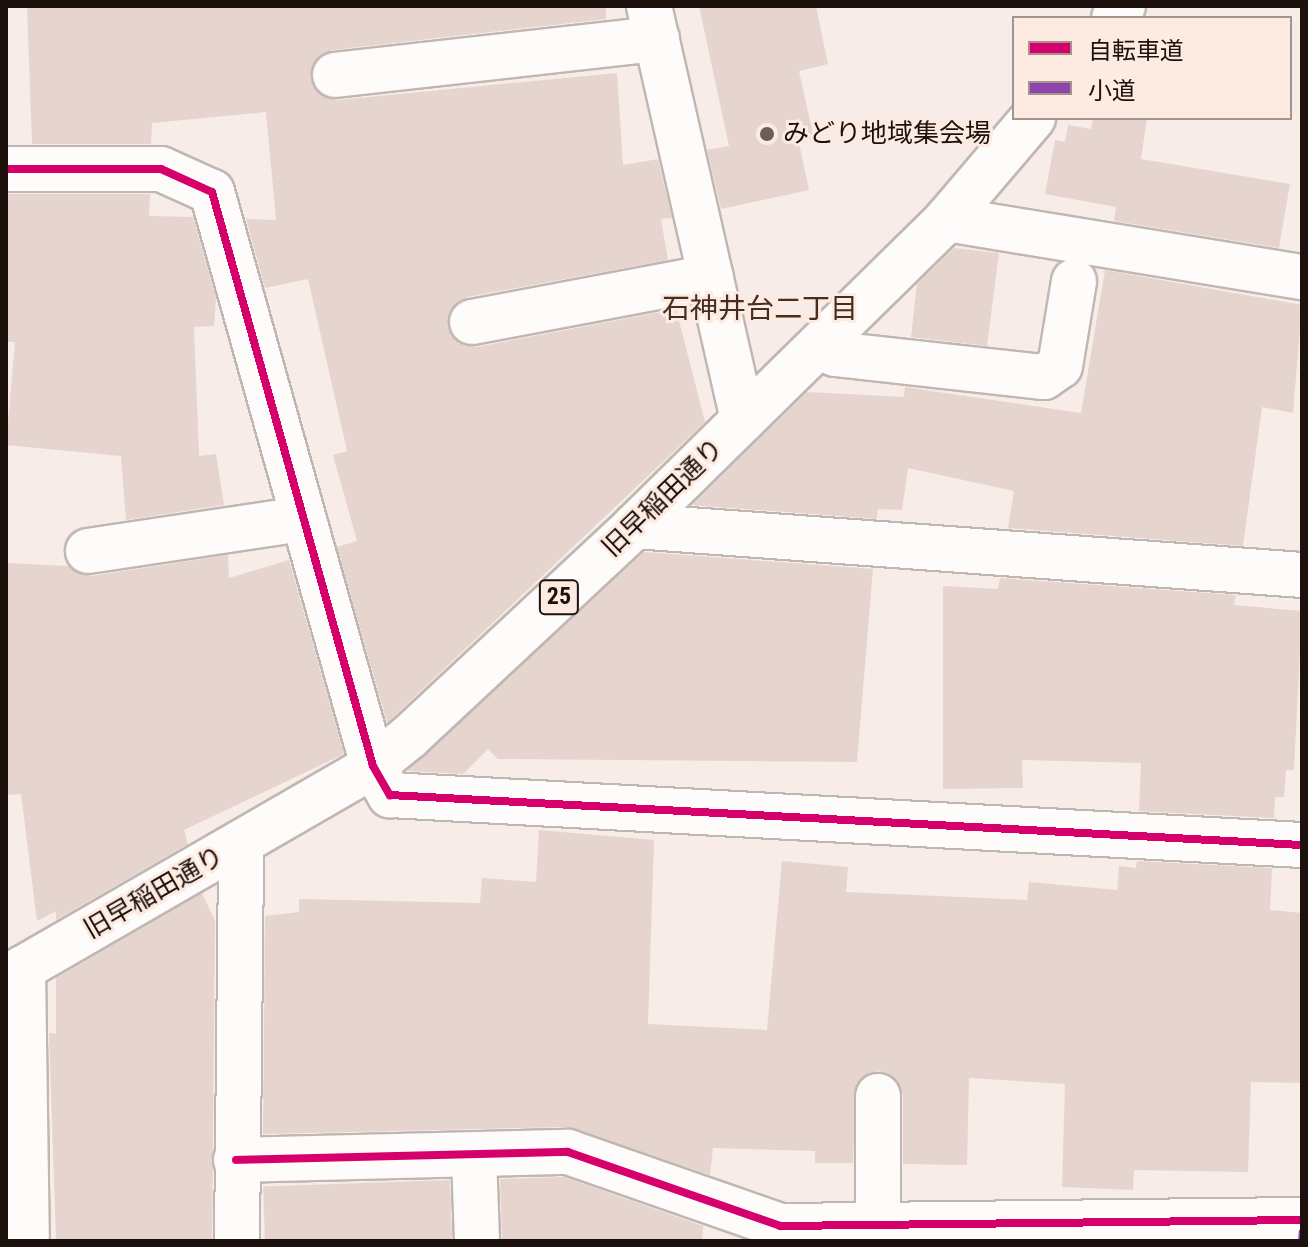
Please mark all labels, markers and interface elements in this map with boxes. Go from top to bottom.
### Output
legend [1012,16,1292,120]
text: 自転車道 [1088,37,1184,65]
text: 小道 [1088,77,1136,105]
place label: みどり地域集会場 [783,118,991,150]
marker: みどり地域集会場 [758,125,776,143]
district label: 石神井台二丁目 [662,292,858,326]
street label: 旧早稲田通り [596,433,730,563]
road number: 25 [537,577,581,617]
street label: 旧早稲田通り [79,840,229,946]

